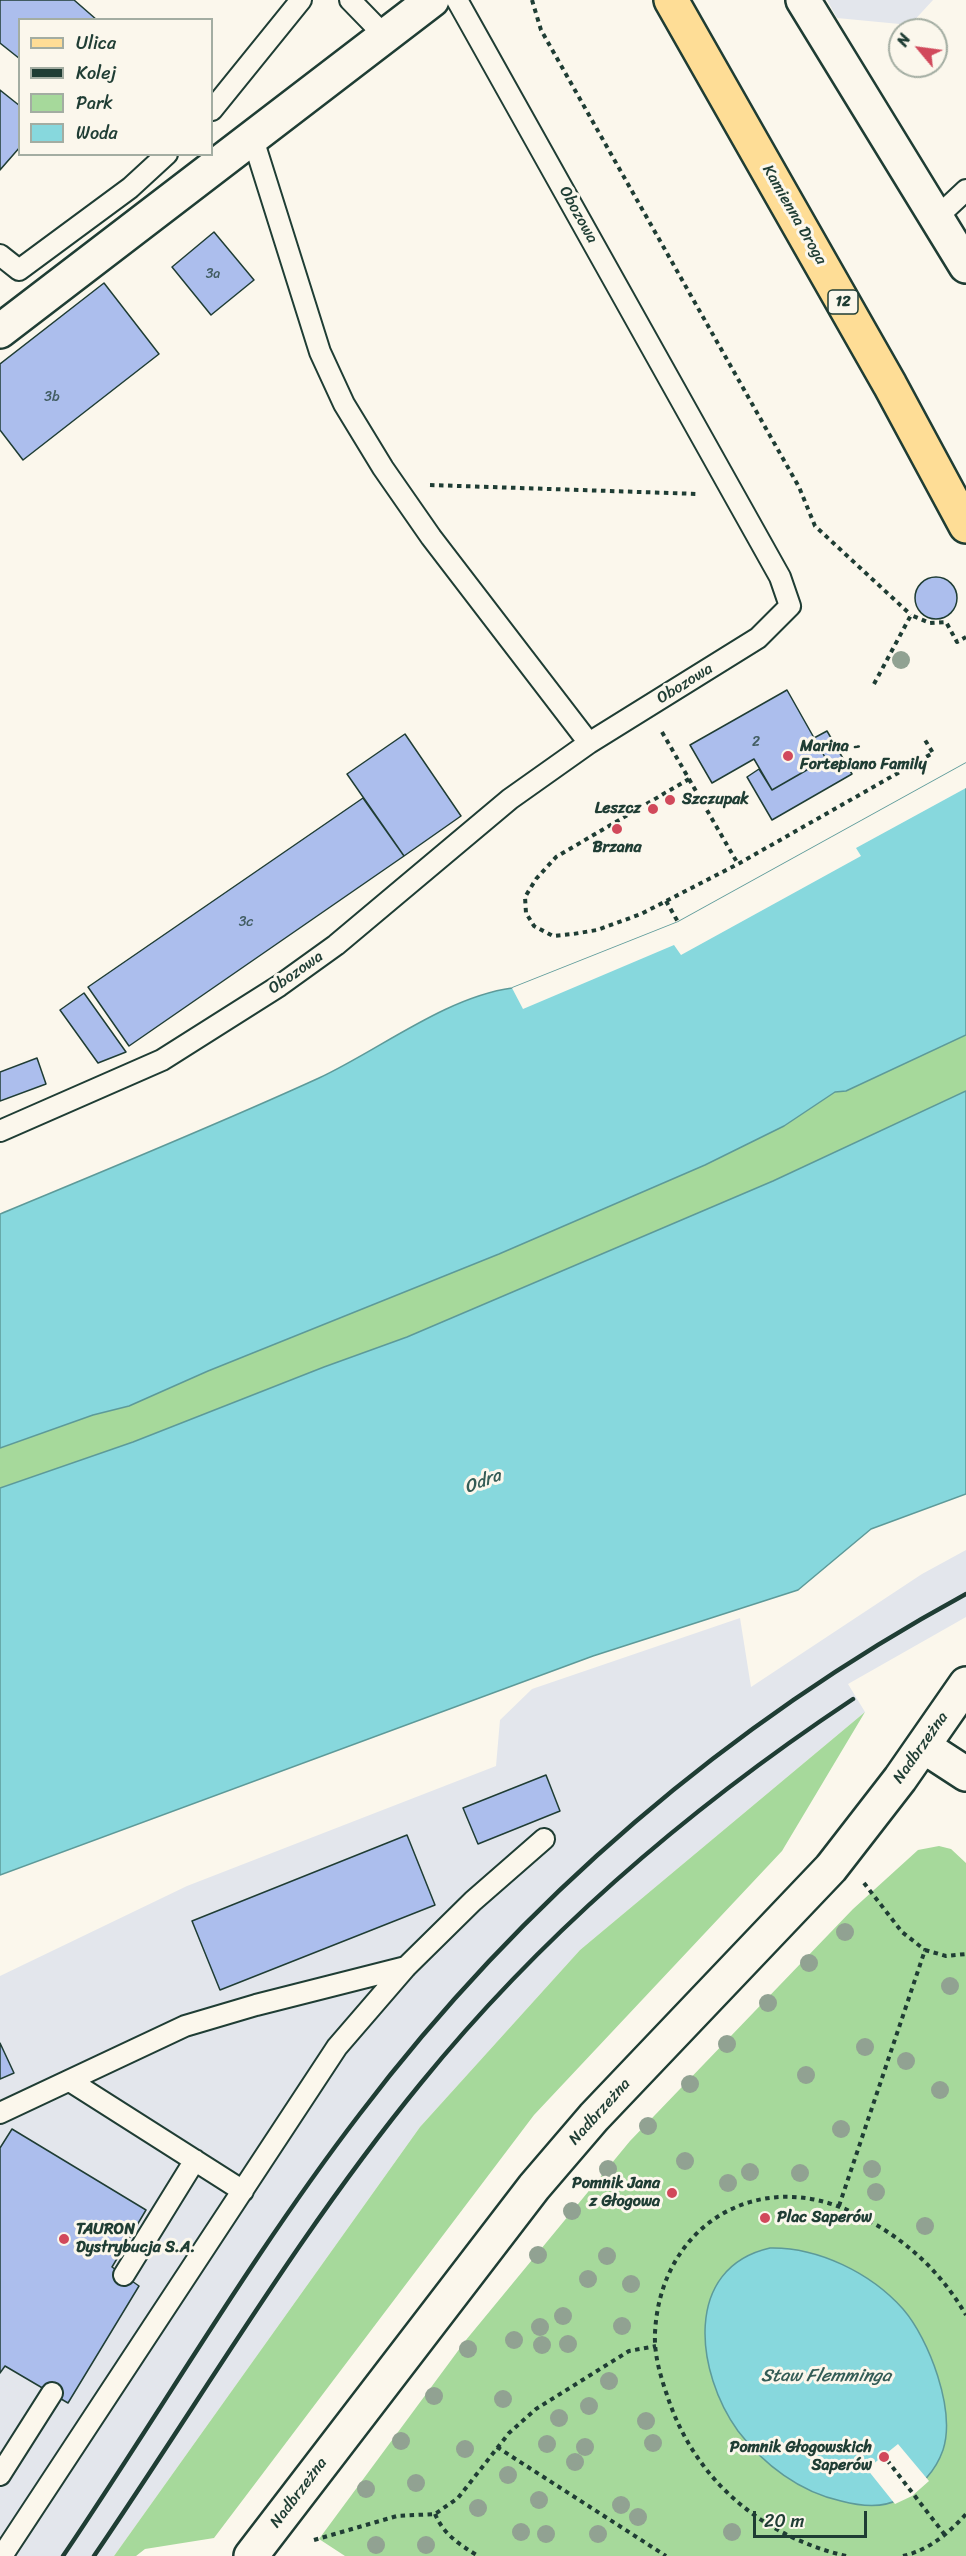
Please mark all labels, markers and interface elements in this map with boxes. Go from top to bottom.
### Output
legend [18,18,213,156]
north arrow [888,18,948,78]
text: Ulica [76,27,116,59]
text: N [888,28,919,52]
text: Kolej [76,57,116,89]
text: Park [76,87,113,119]
text: Woda [76,117,118,149]
street label: Kamienna Droga [758,162,830,268]
street label: Obozowa [555,183,601,247]
house number: 3a [206,266,220,282]
road number: 12 [828,290,858,314]
house number: 3b [44,389,60,405]
street label: Obozowa [654,659,716,709]
house number: 2 [752,734,760,750]
place label: Marina - Fortepiano Family [800,737,927,775]
marker: Marina - Fortepiano Family [781,749,795,763]
place label: Szczupak [682,790,749,810]
marker: Szczupak [663,793,677,807]
place label: Leszcz [595,799,641,819]
marker: Leszcz [646,802,660,816]
marker: Brzana [610,822,624,836]
place label: Brzana [592,838,642,858]
house number: 3c [239,914,253,930]
street label: Obozowa [265,947,327,999]
water label: Odra [462,1465,504,1499]
street label: Nadbrzeżna [889,1709,953,1787]
street label: Nadbrzeżna [565,2075,635,2149]
place label: Pomnik Jana z Głogowa [572,2174,660,2212]
marker: Pomnik Jana z Głogowa [665,2186,679,2200]
place label: Plac Saperów [777,2208,872,2228]
marker: Plac Saperów [758,2211,772,2225]
place label: TAURON Dystrybucja S.A. [76,2220,195,2258]
marker: TAURON Dystrybucja S.A. [57,2232,71,2246]
water label: Staw Flemminga [761,2365,891,2387]
place label: Pomnik Głogowskich Saperów [730,2438,872,2476]
marker: Pomnik Głogowskich Saperów [877,2450,891,2464]
street label: Nadbrzeżna [266,2454,332,2532]
scale bar [756,2499,870,2537]
text: 20 m [764,2505,804,2537]

